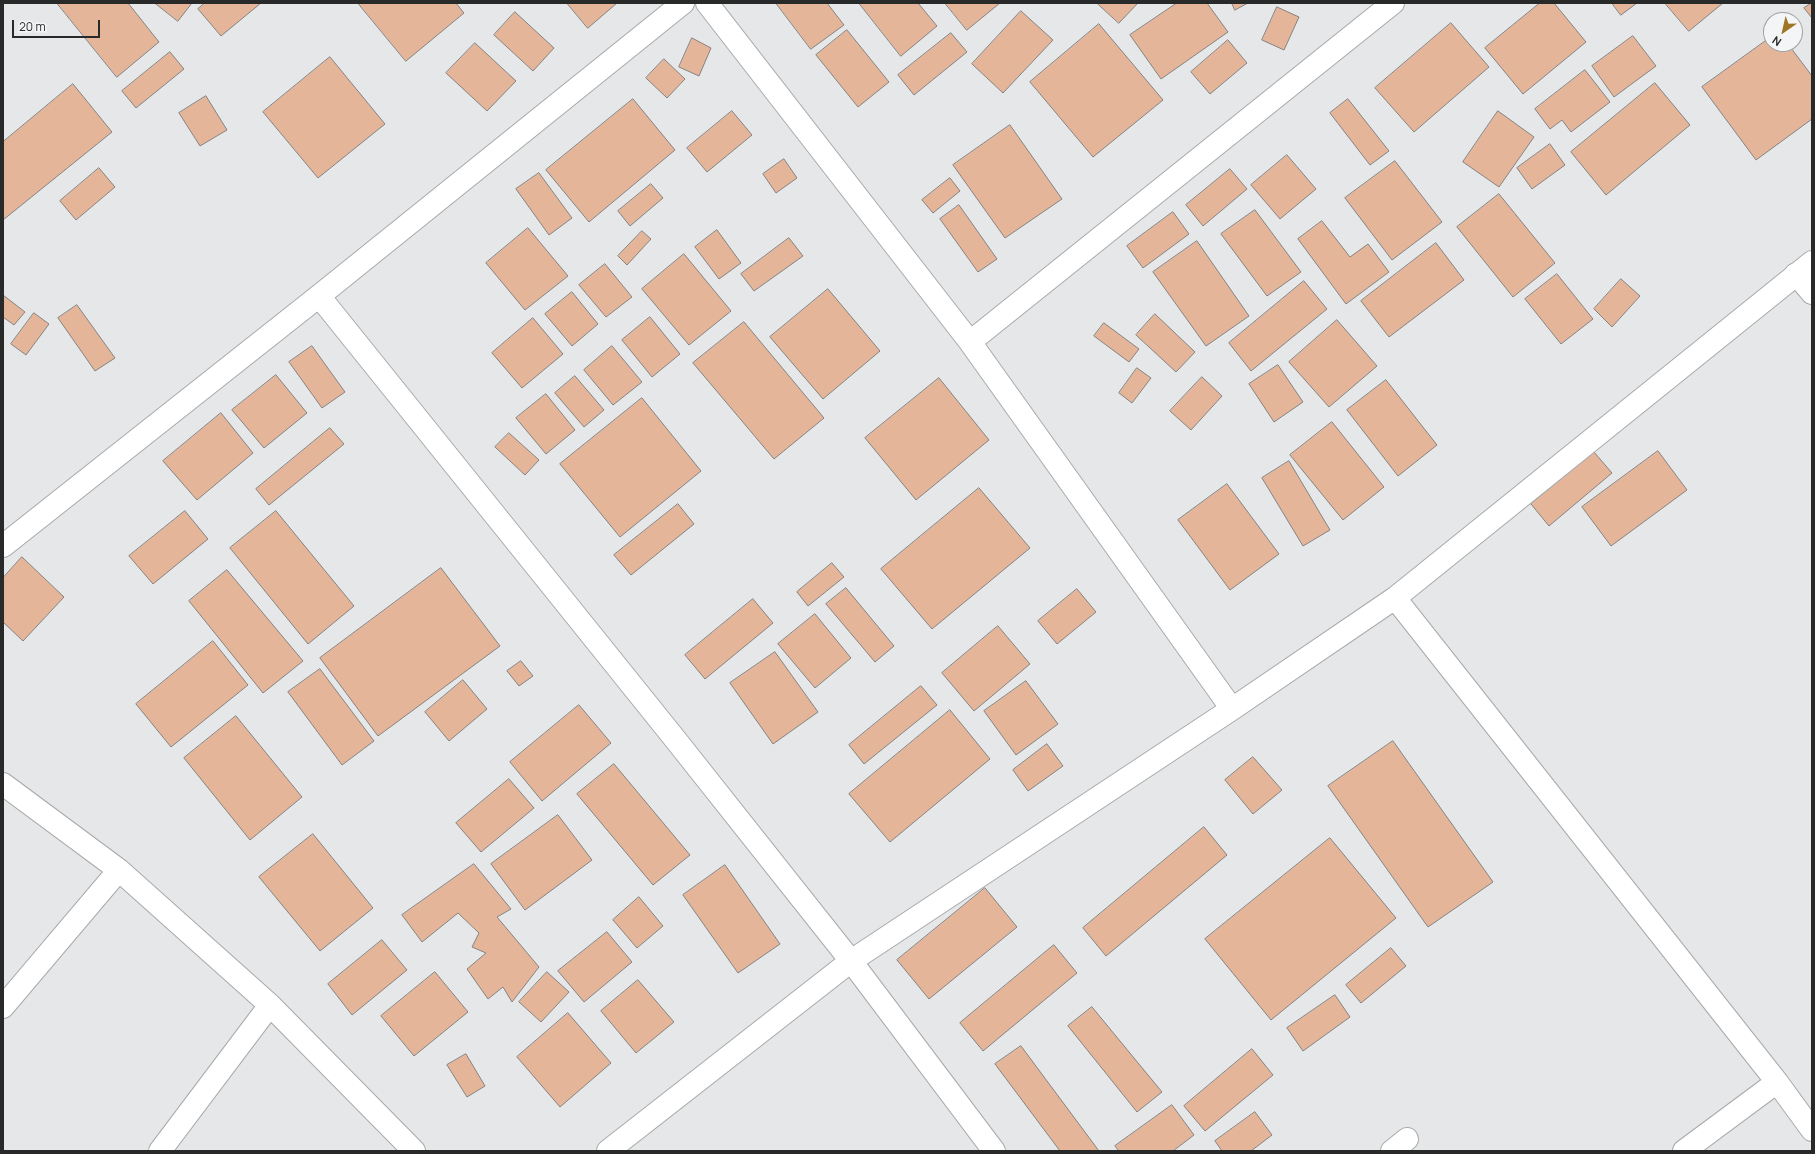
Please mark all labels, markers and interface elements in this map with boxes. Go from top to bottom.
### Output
scale bar [14,12,102,38]
north arrow [1763,12,1803,52]
text: 20 m [19,18,46,35]
text: N [1769,33,1784,50]

